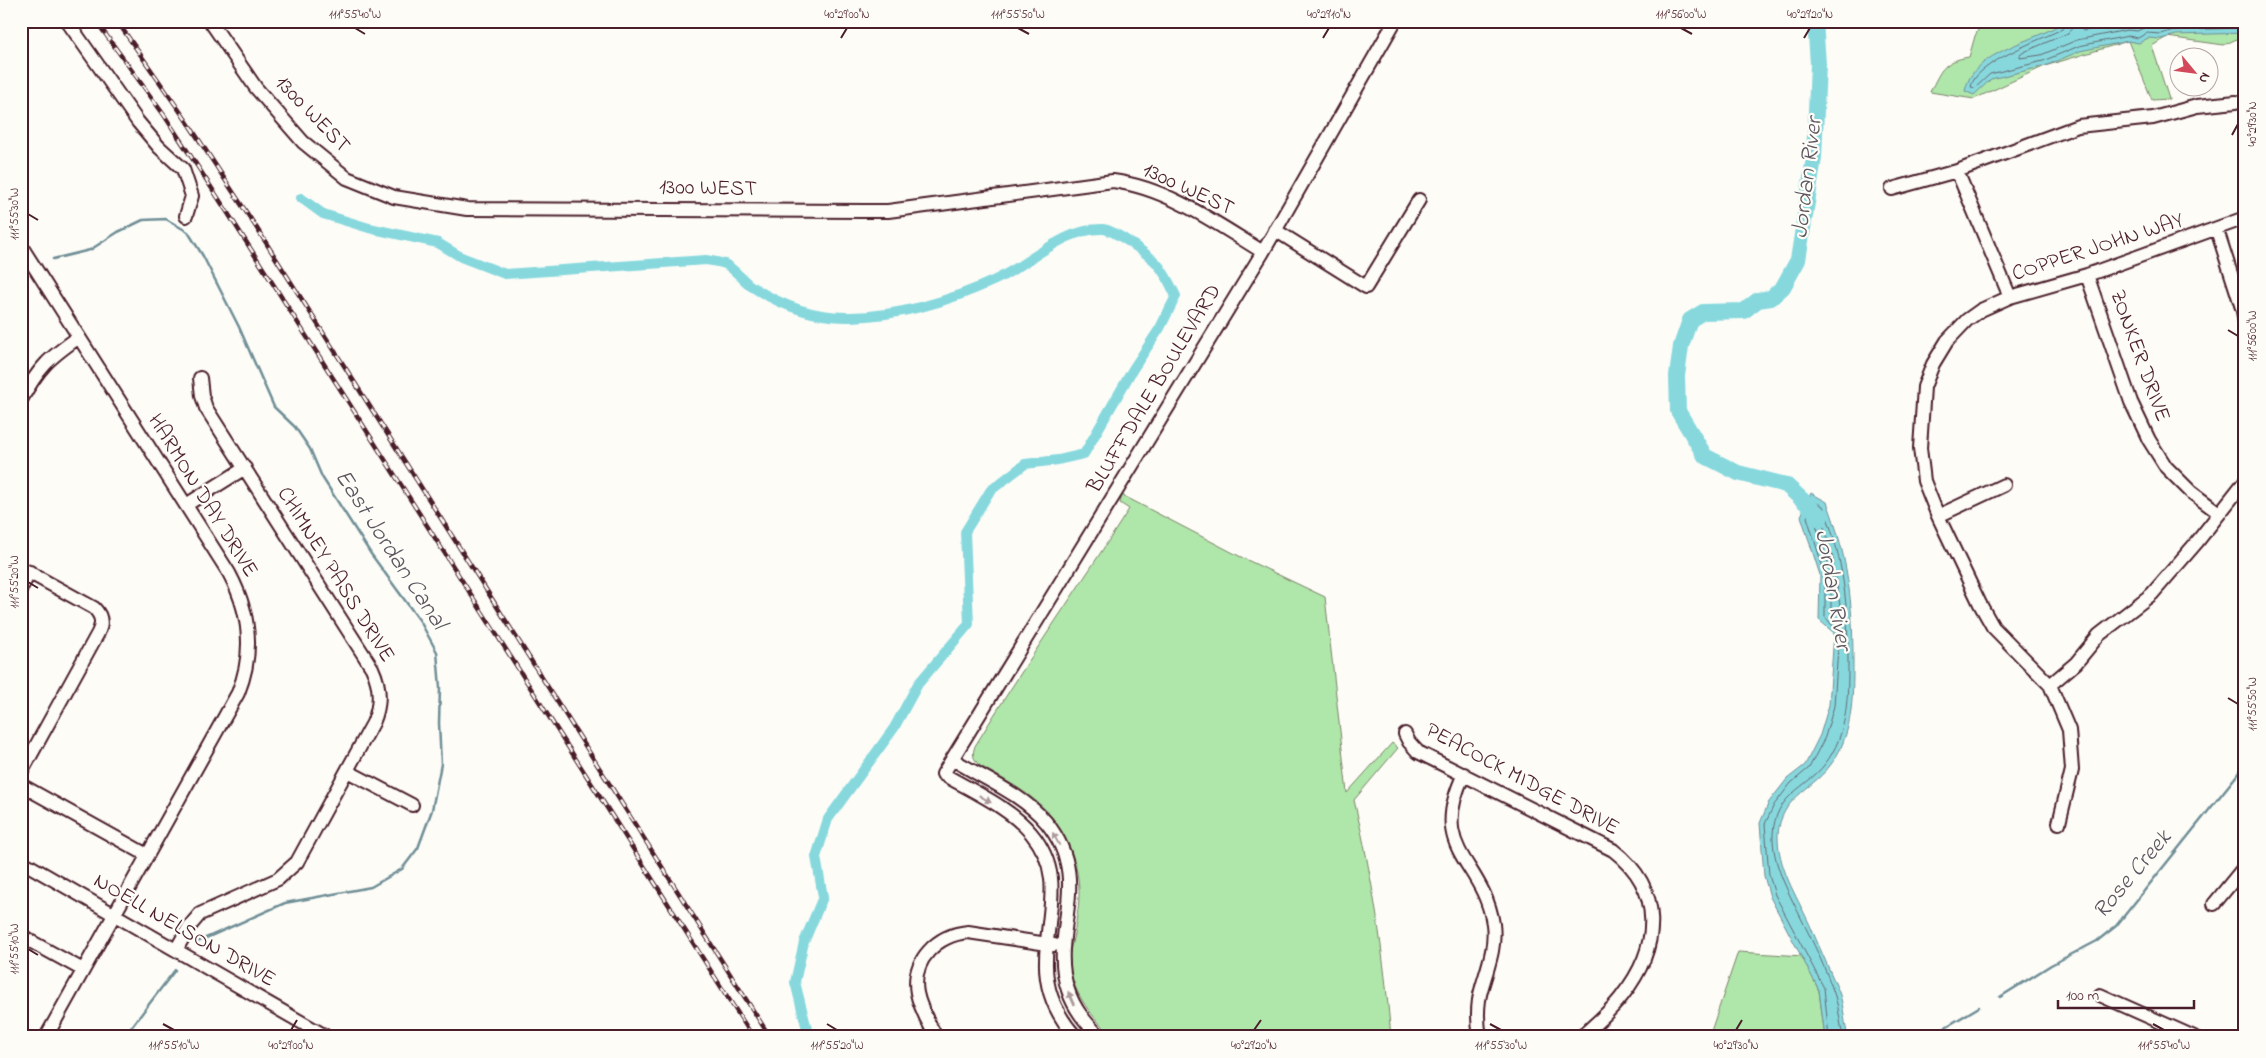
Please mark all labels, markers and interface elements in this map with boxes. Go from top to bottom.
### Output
text: 111°55'40"W [329,6,381,24]
text: 40°29'00"N [824,6,870,24]
text: 111°55'50"W [991,6,1045,24]
text: 40°29'10"N [1307,6,1351,24]
text: 111°56'00"W [1656,6,1706,24]
text: 40°29'20"N [1787,6,1833,24]
north arrow [2168,48,2218,98]
text: N [2193,68,2216,87]
street label: 1300 WEST [267,69,358,162]
text: 40°29'30"N [2244,101,2262,147]
water label: Jordan River [1783,113,1833,241]
street label: 1300 WEST [1137,155,1239,225]
street label: 1300 WEST [659,172,758,206]
text: 111°55'30"W [6,188,24,240]
street label: COPPER JOHN WAY [2008,205,2188,291]
street label: BLUFFDALE BOULEVARD [1079,278,1230,500]
street label: ZONKER DRIVE [2100,285,2178,427]
text: 111°56'00"W [2244,311,2262,361]
street label: HARMON DAY DRIVE [139,408,265,584]
water label: East Jordan Canal [325,463,457,639]
street label: CHIMNEY PASS DRIVE [268,481,402,669]
water label: Jordan River [1804,527,1860,655]
text: 111°55'20"W [6,556,24,608]
text: 111°55'50"W [2244,677,2262,731]
street label: PEACOCK MIDGE DRIVE [1419,715,1625,845]
one-way arrow [978,794,991,803]
water label: Rose Creek [2085,821,2182,927]
one-way arrow [1052,832,1060,847]
street label: NOELL NELSON DRIVE [87,866,281,996]
text: 111°55'10"W [6,924,24,974]
scale bar [2058,978,2195,1010]
text: 100 m [2066,985,2099,1007]
one-way arrow [1067,991,1075,1005]
text: 111°55'10"W [149,1037,199,1055]
text: 40°29'00"N [268,1037,314,1055]
text: 111°55'20"W [811,1037,863,1055]
text: 40°29'20"N [1231,1037,1277,1055]
text: 111°55'30"W [1475,1037,1527,1055]
text: 40°29'30"N [1713,1037,1759,1055]
text: 111°55'40"W [2138,1037,2190,1055]

